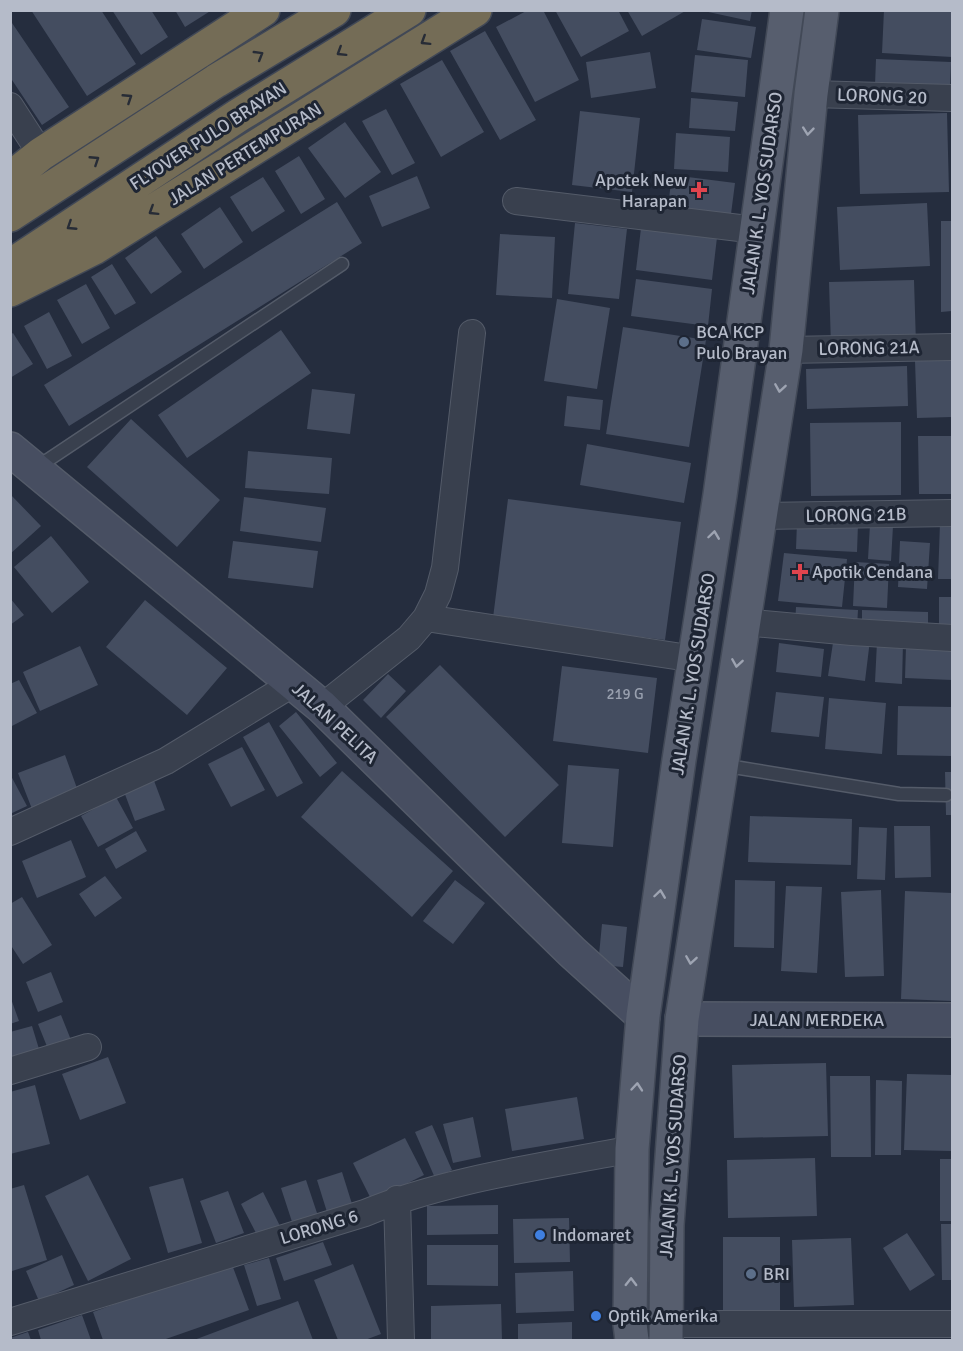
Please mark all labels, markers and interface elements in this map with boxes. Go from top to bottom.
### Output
one-way arrow [421,34,431,46]
one-way arrow [337,45,347,57]
one-way arrow [253,51,263,63]
street label: FLYOVER PULO BRAYAN [125,77,291,195]
street label: LORONG 20 [836,83,928,109]
street label: JALAN K. L. YOS SUDARSO [737,90,787,296]
one-way arrow [121,94,132,105]
street label: JALAN PERTEMPURAN [165,98,325,210]
one-way arrow [802,127,815,136]
one-way arrow [88,157,99,168]
place label: Apotek New Harapan [595,169,687,212]
marker: Apotek New Harapan [692,183,706,197]
one-way arrow [149,204,159,216]
one-way arrow [67,218,77,230]
place label: BCA KCP Pulo Brayan [696,321,787,364]
marker: BCA KCP Pulo Brayan [677,335,691,349]
street label: LORONG 21A [818,336,920,360]
one-way arrow [774,383,786,392]
street label: LORONG 21B [805,503,907,527]
one-way arrow [707,530,719,539]
place label: Apotik Cendana [812,561,933,583]
marker: Apotik Cendana [793,565,807,579]
street label: JALAN K. L. YOS SUDARSO [666,571,720,777]
one-way arrow [731,659,743,668]
street label: JALAN PELITA [288,678,382,768]
house number: 219 G [606,685,644,703]
one-way arrow [654,889,666,898]
one-way arrow [685,954,698,964]
street label: JALAN MERDEKA [750,1009,884,1031]
street label: JALAN K. L. YOS SUDARSO [655,1053,691,1259]
one-way arrow [631,1083,644,1092]
street label: LORONG 6 [277,1205,361,1249]
place label: Indomaret [552,1224,631,1246]
marker: Indomaret [533,1228,547,1242]
place label: BRI [763,1263,790,1285]
marker: BRI [744,1267,758,1281]
one-way arrow [624,1278,637,1287]
place label: Optik Amerika [608,1305,718,1327]
marker: Optik Amerika [589,1309,603,1323]

